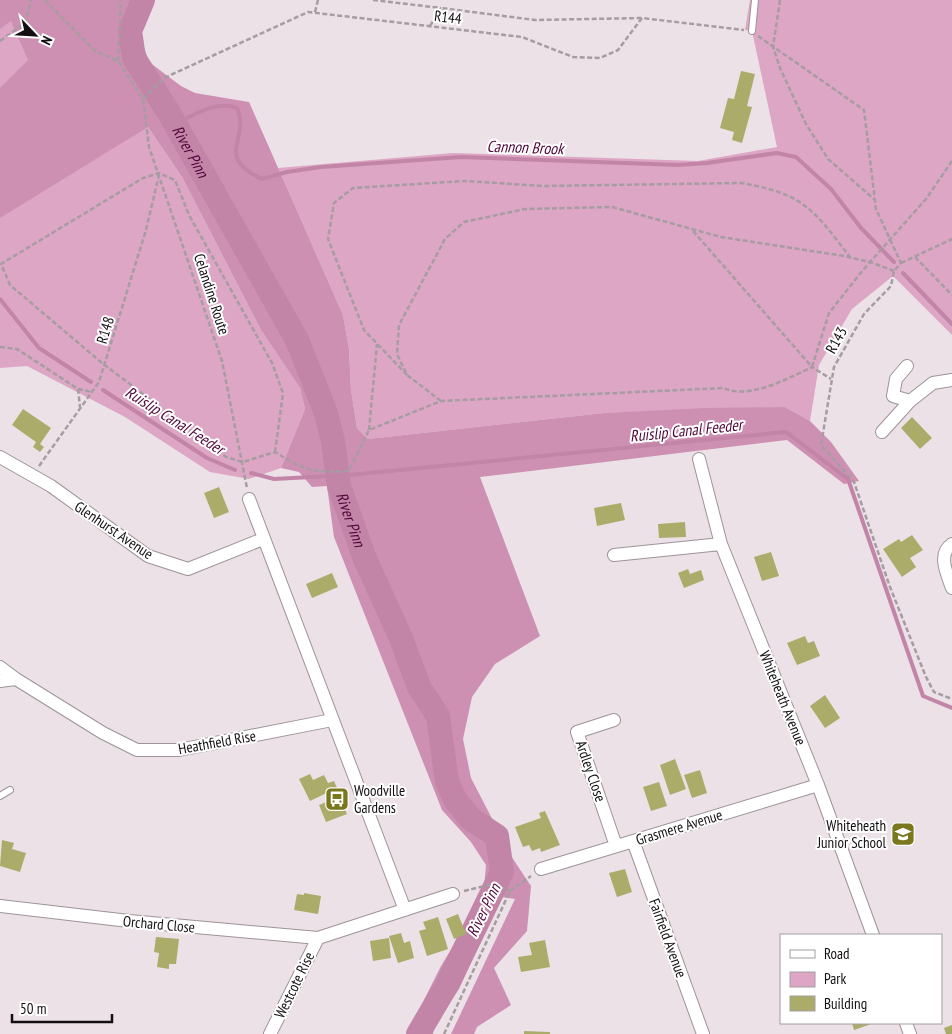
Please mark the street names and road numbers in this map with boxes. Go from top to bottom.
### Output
street label: R144 [433,6,463,28]
street label: Celandine Route [190,251,234,337]
street label: R148 [92,314,118,346]
street label: R143 [821,323,851,357]
street label: Glenhurst Avenue [71,497,157,563]
street label: Whiteheath Avenue [755,648,811,748]
street label: Heathfield Rise [177,726,257,758]
street label: Ardley Close [572,738,610,804]
street label: Grasmere Avenue [633,805,725,849]
street label: Fairfield Avenue [645,896,691,980]
street label: Orchard Close [122,911,196,937]
street label: Westcote Rise [270,949,318,1021]

